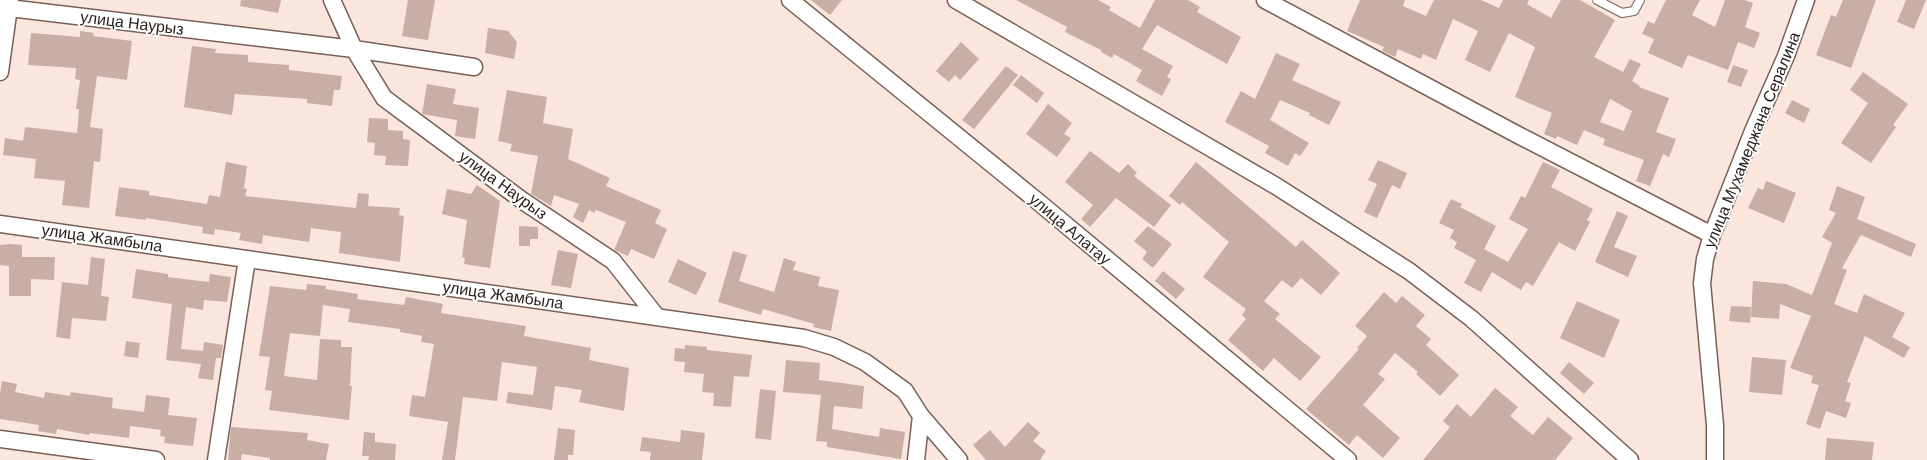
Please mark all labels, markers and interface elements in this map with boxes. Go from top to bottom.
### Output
street label: улица Наурыз [79,6,185,40]
street label: улица Мухамеджана Сералина [1699,29,1805,251]
street label: улица Наурыз [455,146,551,224]
street label: улица Алатау [1025,189,1115,269]
street label: улица Жамбыла [40,219,164,257]
street label: улица Жамбыла [441,276,565,314]

